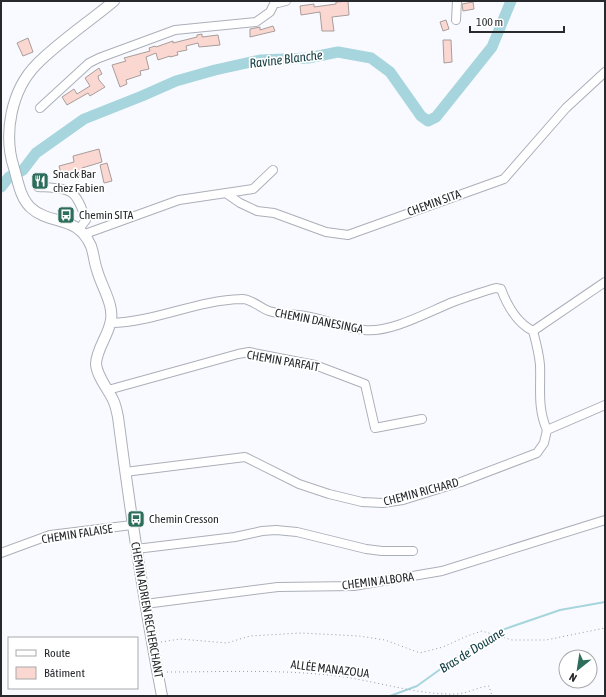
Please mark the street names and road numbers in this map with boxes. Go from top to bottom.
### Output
street label: CHEMIN SITA [405,187,463,219]
street label: CHEMIN DANESINGA [274,306,364,336]
street label: CHEMIN PARFAIT [246,348,321,374]
street label: CHEMIN RICHARD [382,475,460,509]
street label: CHEMIN FALAISE [41,521,113,547]
street label: CHEMIN ADRIEN RECHERCHANT [128,541,166,680]
street label: CHEMIN ALBORA [341,570,415,592]
street label: ALLÉE MANAZOUA [290,657,370,681]

